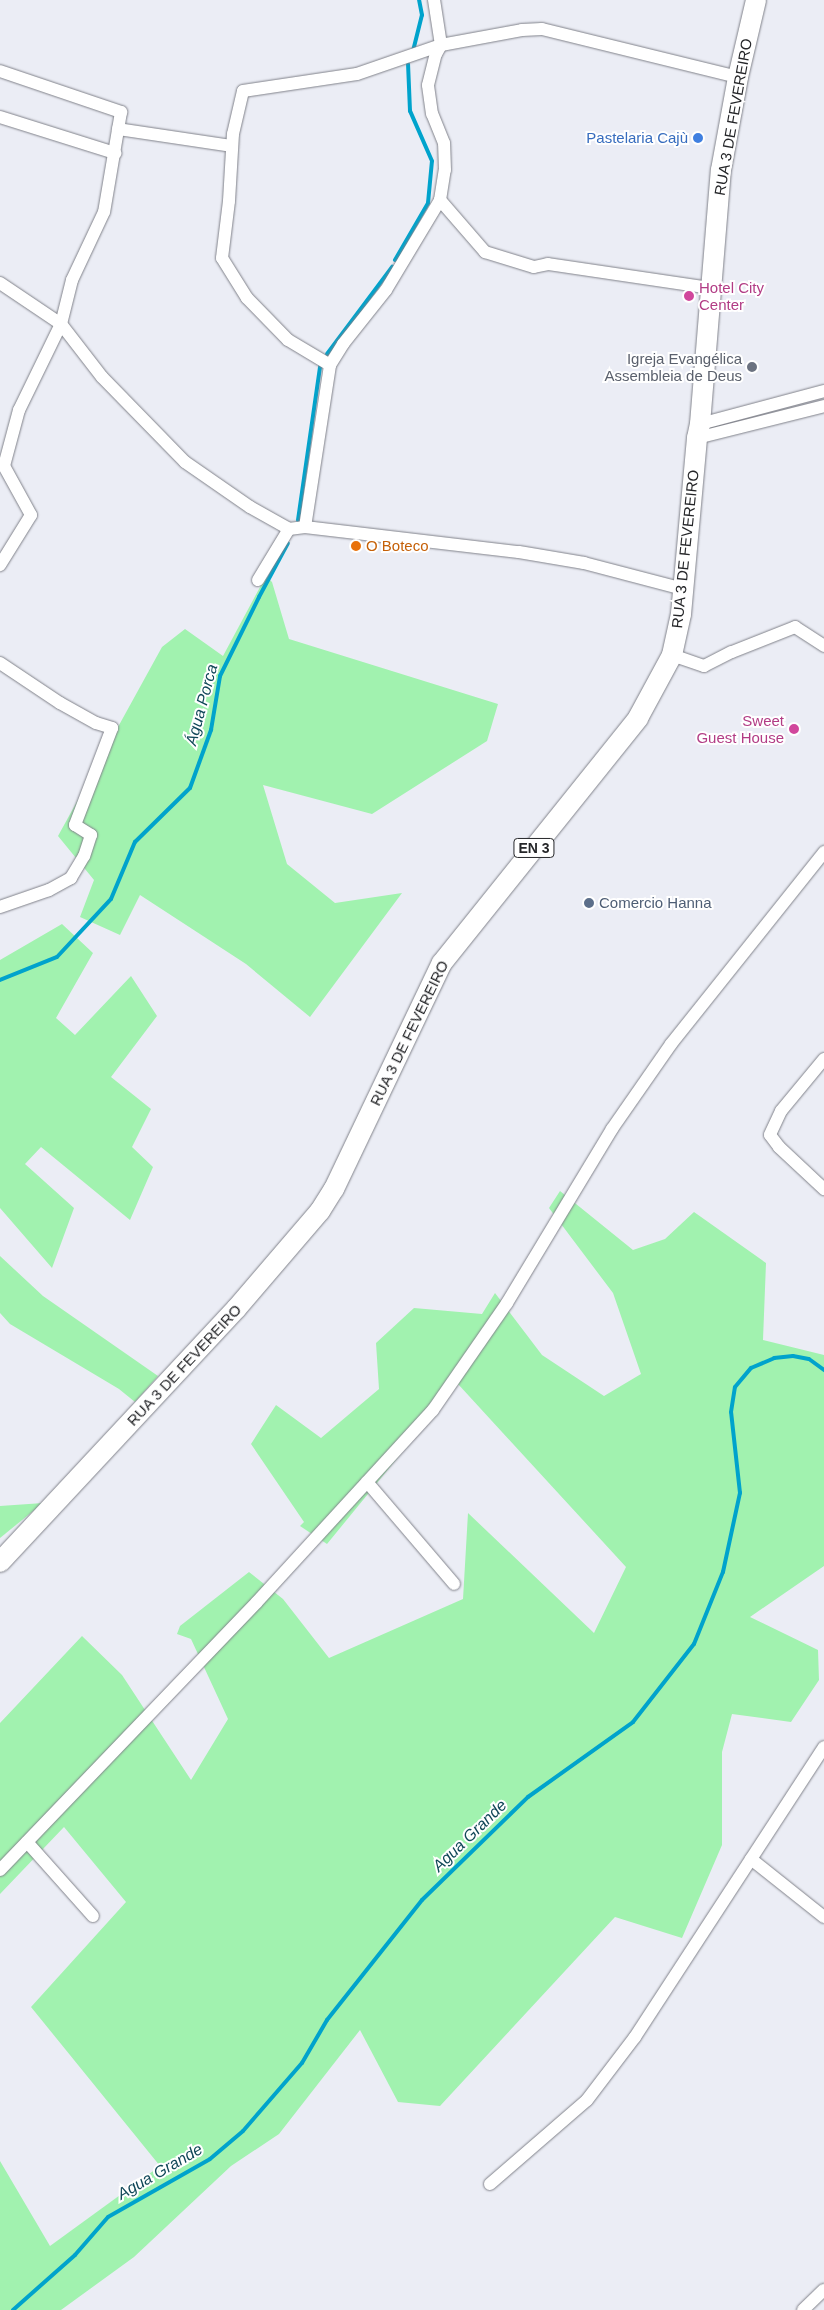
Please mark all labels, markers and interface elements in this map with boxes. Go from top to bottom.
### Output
street label: RUA 3 DE FEVEREIRO [710,37,756,197]
place label: Pastelaria Cajù [586,129,688,147]
marker: Pastelaria Cajù [692,132,704,144]
place label: Hotel City Center [699,278,764,313]
marker: Hotel City Center [683,290,695,302]
place label: Igreja Evangélica Assembleia de Deus [604,349,742,384]
marker: Igreja Evangélica Assembleia de Deus [746,361,758,373]
street label: RUA 3 DE FEVEREIRO [668,468,702,630]
place label: O Boteco [366,537,429,555]
marker: O Boteco [350,540,362,552]
water label: Água Porca [182,662,222,748]
place label: Sweet Guest House [696,711,784,746]
marker: Sweet Guest House [788,723,800,735]
road number: EN 3 [513,836,555,860]
place label: Comercio Hanna [599,894,712,912]
marker: Comercio Hanna [583,897,595,909]
street label: RUA 3 DE FEVEREIRO [366,957,452,1109]
street label: RUA 3 DE FEVEREIRO [123,1300,245,1430]
water label: Agua Grande [429,1796,511,1876]
water label: Agua Grande [114,2140,206,2204]

